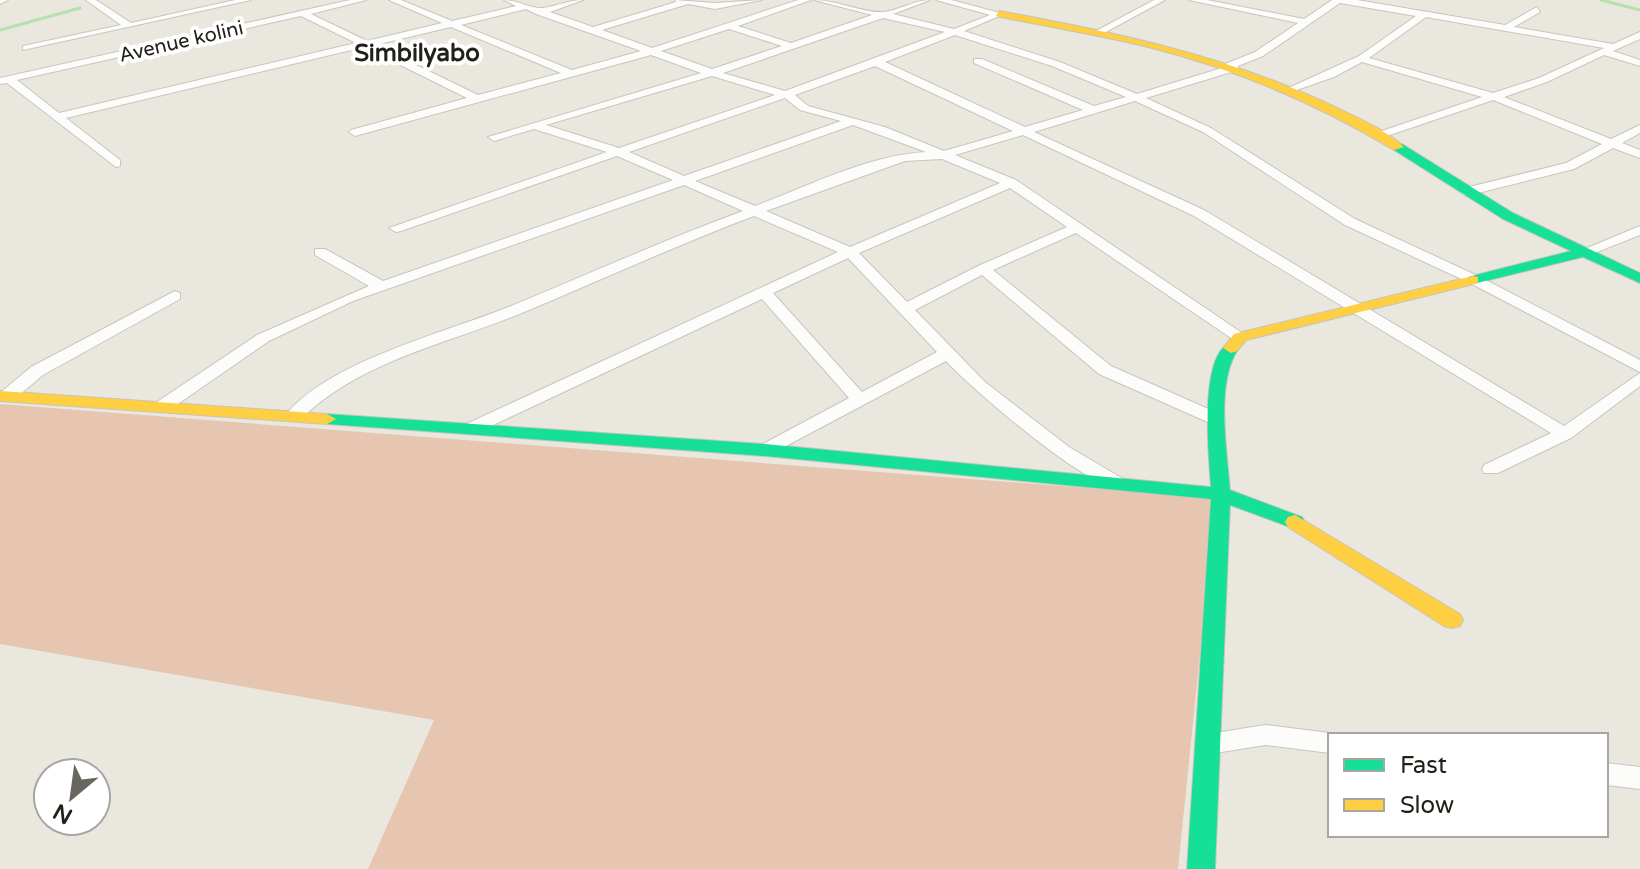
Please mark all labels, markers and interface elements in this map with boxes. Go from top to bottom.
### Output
street label: Avenue kolini [117,16,246,68]
district label: Simbilyabo [354,39,480,68]
legend [1328,733,1608,837]
text: Fast [1400,751,1447,780]
north arrow [32,757,112,837]
text: Slow [1400,791,1454,820]
text: N [49,798,77,829]

